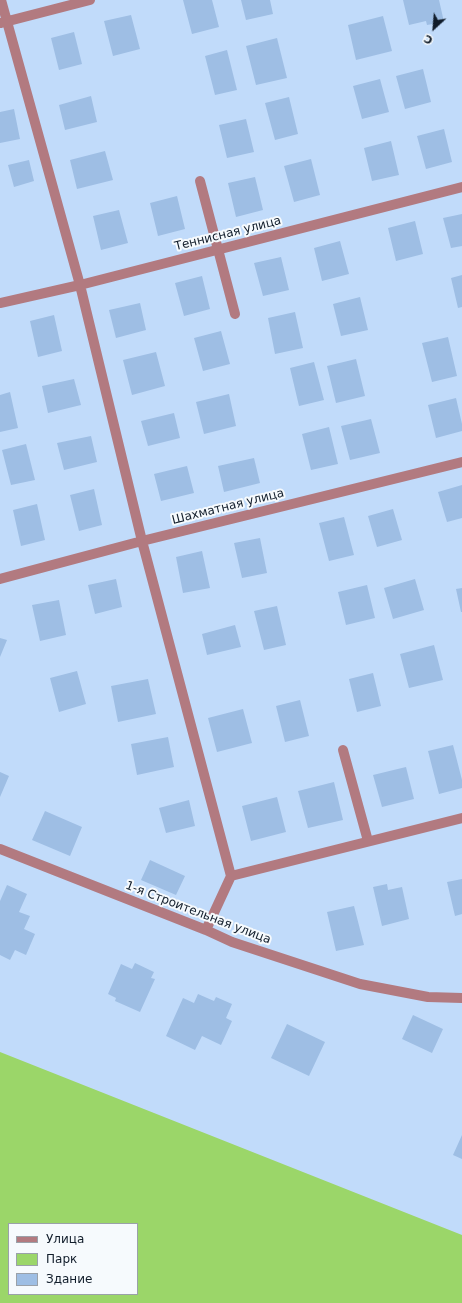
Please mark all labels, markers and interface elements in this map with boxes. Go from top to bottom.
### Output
north arrow [414,8,454,48]
text: С [422,32,435,47]
street label: Теннисная улица [173,214,283,254]
street label: Шахматная улица [170,486,286,528]
street label: 1-я Строительная улица [123,879,273,947]
legend [8,1223,138,1295]
text: Улица [46,1232,84,1246]
text: Парк [46,1252,77,1266]
text: Здание [46,1272,92,1286]

